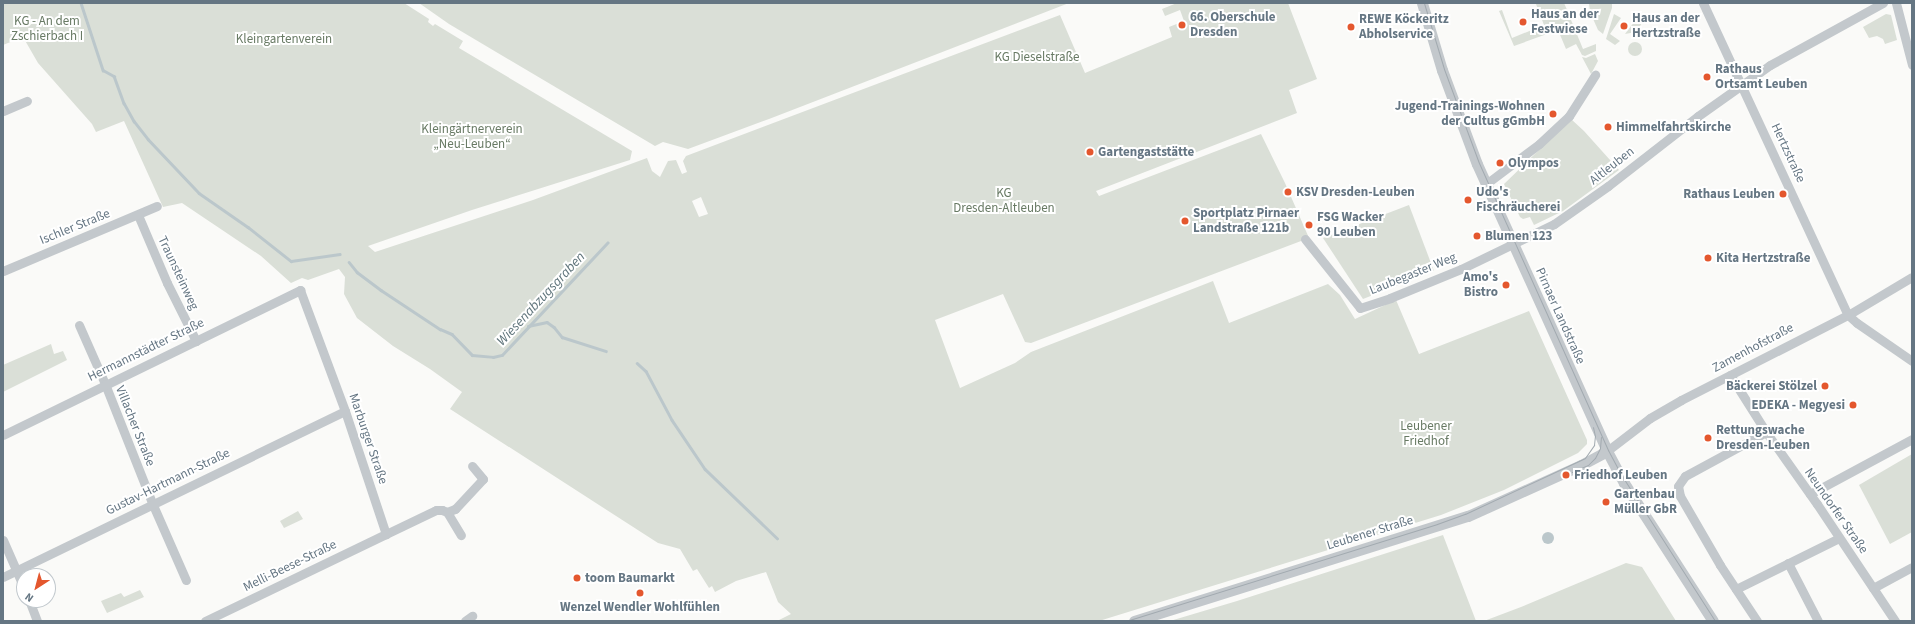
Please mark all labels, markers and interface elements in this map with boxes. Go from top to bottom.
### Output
place label: Haus an der Festwiese [1531,7,1599,38]
place label: 66. Oberschule Dresden [1190,10,1275,41]
place label: Haus an der Hertzstraße [1632,11,1701,42]
place label: REWE Köckeritz Abholservice [1359,12,1449,43]
park label: KG - An dem Zschierbach I [11,14,83,45]
marker: Haus an der Festwiese [1518,17,1528,27]
marker: 66. Oberschule Dresden [1177,20,1187,30]
marker: Haus an der Hertzstraße [1619,21,1629,31]
marker: REWE Köckeritz Abholservice [1346,22,1356,32]
park label: Kleingartenverein [236,31,332,47]
park label: KG Dieselstraße [994,49,1080,65]
place label: Rathaus Ortsamt Leuben [1715,62,1808,93]
marker: Rathaus Ortsamt Leuben [1702,72,1712,82]
place label: Jugend-Trainings-Wohnen der Cultus gGmbH [1395,99,1545,130]
marker: Jugend-Trainings-Wohnen der Cultus gGmbH [1548,109,1558,119]
place label: Himmelfahrtskirche [1616,119,1731,135]
street label: Hertzstraße [1767,121,1809,185]
park label: Kleingärtnerverein „Neu-Leuben“ [421,122,523,153]
marker: Himmelfahrtskirche [1603,122,1613,132]
place label: Gartengaststätte [1098,144,1194,160]
street label: Altleuben [1587,144,1637,188]
marker: Gartengaststätte [1085,147,1095,157]
place label: Olympos [1508,155,1559,171]
marker: Olympos [1495,158,1505,168]
place label: KSV Dresden-Leuben [1296,184,1415,200]
place label: Udo's Fischräucherei [1476,185,1560,216]
park label: KG Dresden-Altleuben [953,186,1055,217]
place label: Rathaus Leuben [1683,186,1775,202]
marker: KSV Dresden-Leuben [1283,187,1293,197]
marker: Rathaus Leuben [1778,189,1788,199]
marker: Udo's Fischräucherei [1463,195,1473,205]
street label: Ischler Straße [38,206,112,248]
place label: Sportplatz Pirnaer Landstraße 121b [1193,206,1299,237]
place label: FSG Wacker 90 Leuben [1317,210,1384,241]
marker: Sportplatz Pirnaer Landstraße 121b [1180,216,1190,226]
marker: FSG Wacker 90 Leuben [1304,220,1314,230]
place label: Blumen 123 [1485,228,1552,244]
marker: Blumen 123 [1472,231,1482,241]
street label: Traunsteinweg [154,234,202,312]
water label: Wiesenabzugsgraben [493,249,589,349]
street label: Laubegaster Weg [1367,249,1459,299]
place label: Kita Hertzstraße [1716,250,1810,266]
marker: Kita Hertzstraße [1703,253,1713,263]
street label: Pirnaer Landstraße [1532,265,1588,367]
place label: Amo's Bistro [1463,270,1498,301]
marker: Amo's Bistro [1501,280,1511,290]
street label: Hermannstädter Straße [85,315,207,385]
street label: Zamenhofstraße [1710,320,1796,376]
place label: Bäckerei Stölzel [1726,378,1817,394]
marker: Bäckerei Stölzel [1820,381,1830,391]
street label: Villacher Straße [112,384,158,468]
street label: Marburger Straße [345,392,391,486]
place label: EDEKA - Megyesi [1751,397,1845,413]
marker: EDEKA - Megyesi [1848,400,1858,410]
park label: Leubener Friedhof [1400,419,1452,450]
place label: Rettungswache Dresden-Leuben [1716,423,1810,454]
marker: Rettungswache Dresden-Leuben [1703,433,1713,443]
street label: Gustav-Hartmann-Straße [103,445,233,519]
street label: Neundorfer Straße [1801,465,1871,557]
place label: Friedhof Leuben [1574,467,1667,483]
marker: Friedhof Leuben [1561,470,1571,480]
place label: Gartenbau Müller GbR [1614,487,1677,518]
marker: Gartenbau Müller GbR [1601,497,1611,507]
street label: Leubener Straße [1325,512,1415,554]
street label: Melli-Beese-Straße [241,537,339,595]
north arrow [16,568,56,608]
place label: toom Baumarkt [585,570,675,586]
marker: toom Baumarkt [572,573,582,583]
marker: Wenzel Wendler Wohlfühlen [635,588,645,598]
text: N [22,589,37,606]
place label: Wenzel Wendler Wohlfühlen [560,599,720,615]

